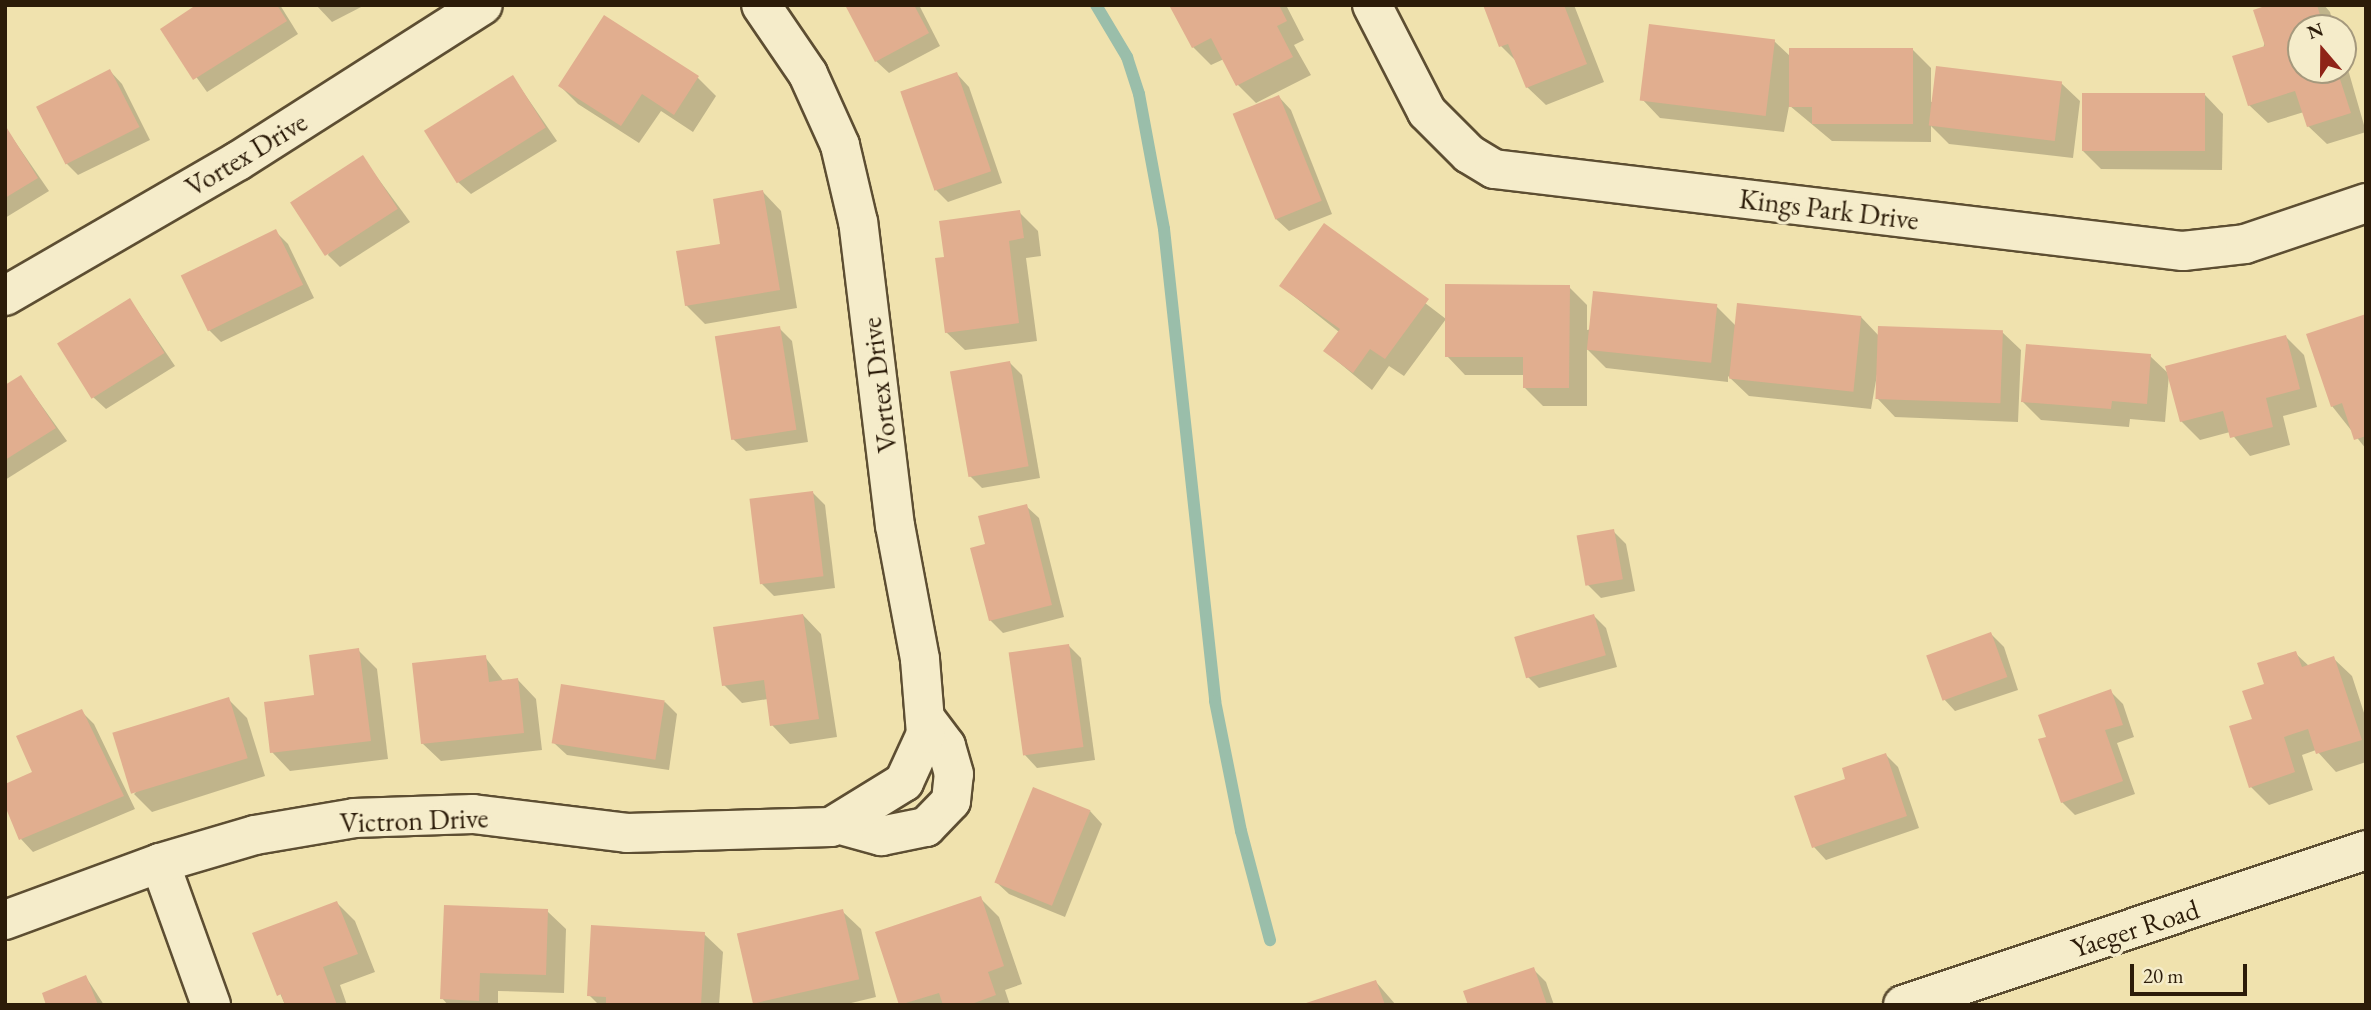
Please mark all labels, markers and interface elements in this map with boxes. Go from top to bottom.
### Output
north arrow [2287,14,2357,84]
text: N [2304,16,2327,45]
street label: Vortex Drive [179,105,313,203]
street label: Kings Park Drive [1737,181,1921,237]
street label: Vortex Drive [854,315,904,455]
street label: Victron Drive [339,801,489,839]
street label: Yaeger Road [2067,892,2203,964]
scale bar [2133,950,2250,994]
text: 20 m [2143,962,2184,989]

